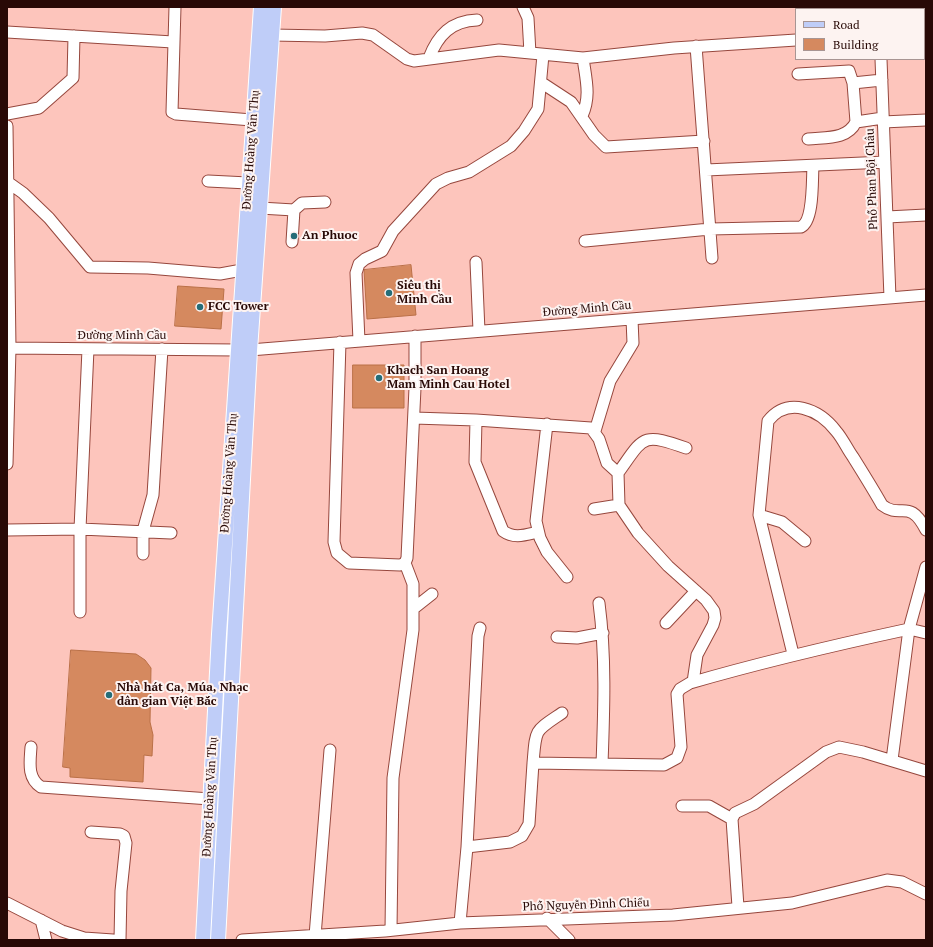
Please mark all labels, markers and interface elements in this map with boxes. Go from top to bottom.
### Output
legend [795,8,925,60]
text: Road [833,17,860,32]
text: Building [833,37,878,52]
street label: Đường Hoàng Văn Thụ [240,90,262,210]
street label: Phố Phan Bội Châu [863,128,881,230]
place label: An Phuoc [302,229,357,243]
marker: An Phuoc [289,231,299,241]
place label: Siêu thị Minh Cầu [397,279,452,307]
marker: Siêu thị Minh Cầu [384,288,394,298]
street label: Đường Minh Cầu [542,298,632,320]
place label: FCC Tower [208,300,269,314]
marker: FCC Tower [195,302,205,312]
street label: Đường Minh Cầu [78,329,166,343]
place label: Khach San Hoang Mam Minh Cau Hotel [387,364,510,392]
marker: Khach San Hoang Mam Minh Cau Hotel [374,373,384,383]
street label: Đường Hoàng Văn Thụ [218,413,240,533]
place label: Nhà hát Ca, Múa, Nhạc dân gian Việt Bắc [117,681,248,709]
marker: Nhà hát Ca, Múa, Nhạc dân gian Việt Bắc [104,690,114,700]
street label: Đường Hoàng Văn Thụ [200,737,220,857]
street label: Phố Nguyễn Đình Chiểu [522,896,650,914]

